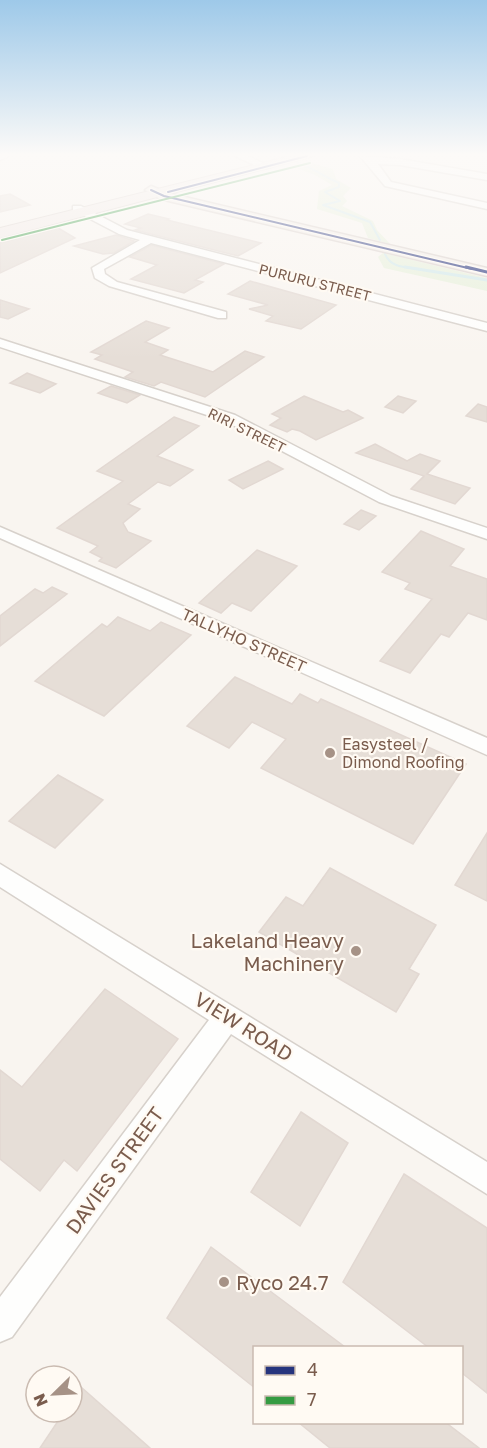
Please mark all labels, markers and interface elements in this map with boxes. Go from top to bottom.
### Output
street label: PURURU STREET [257,260,373,304]
street label: RIRI STREET [205,404,289,456]
street label: TALLYHO STREET [179,604,310,676]
place label: Easysteel / Dimond Roofing [342,734,465,772]
marker: Easysteel / Dimond Roofing [323,746,337,760]
place label: Lakeland Heavy Machinery [191,928,344,975]
marker: Lakeland Heavy Machinery [349,944,363,958]
street label: VIEW ROAD [190,986,298,1066]
street label: DAVIES STREET [60,1102,168,1238]
place label: Ryco 24.7 [236,1270,329,1294]
marker: Ryco 24.7 [217,1275,231,1289]
legend [253,1346,463,1424]
text: 4 [307,1358,318,1380]
north arrow [24,1364,84,1424]
text: 7 [307,1388,317,1410]
text: N [29,1390,52,1410]

